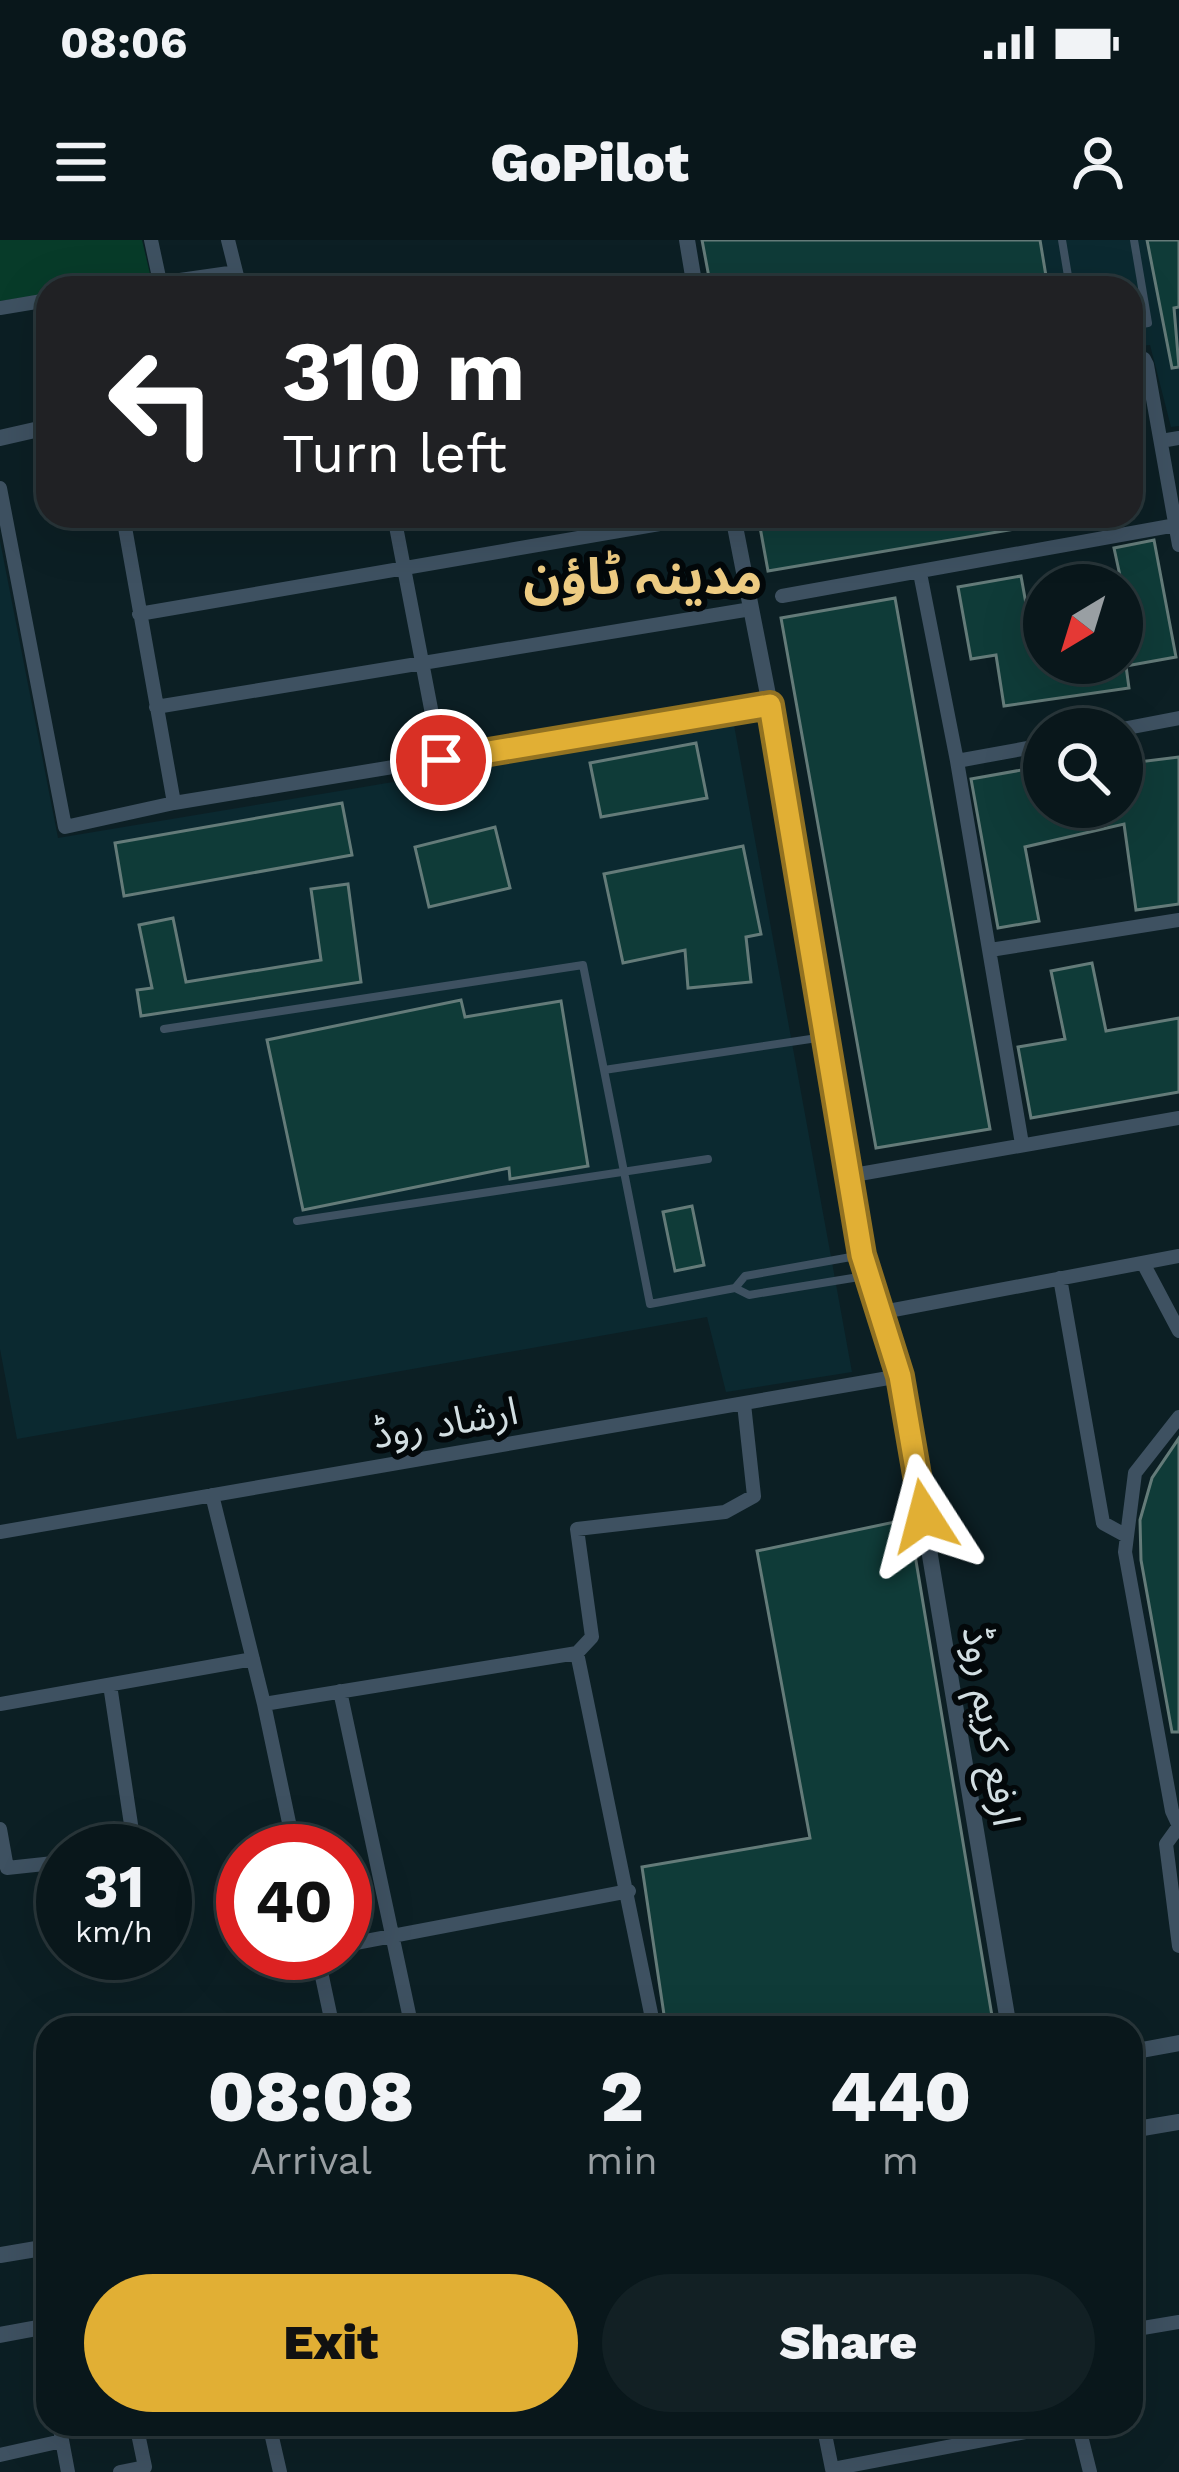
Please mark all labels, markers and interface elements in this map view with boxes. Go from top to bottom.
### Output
text: 08:06 [60,16,188,69]
icon: menu [48,129,114,195]
icon: person [1065,129,1131,195]
text: GoPilot [490,131,689,194]
text: 310 m [282,322,525,420]
icon: left [84,324,240,480]
text: Turn left [282,422,507,485]
district label: مدینہ ٹاؤن [524,547,762,606]
north arrow [1023,564,1143,684]
map controls [1023,564,1143,828]
button: search [1023,708,1143,828]
pin [390,709,492,811]
icon: arrive [408,727,474,793]
street label: ارشاد روڈ [369,1388,521,1457]
position arrow [861,1453,987,1579]
street label: ارفع کریم روڈ [947,1623,1029,1830]
speed limit sign: 40 [216,1824,372,1980]
text: 31 [83,1851,145,1922]
text: km/h [75,1914,153,1949]
text: 08:08 [208,2054,414,2138]
text: 2 [600,2054,643,2138]
text: 440 [829,2054,971,2138]
text: Arrival [250,2138,372,2183]
text: min [586,2138,658,2183]
text: m [882,2138,919,2183]
button: Exit [84,2274,578,2412]
button: Share [602,2274,1095,2412]

